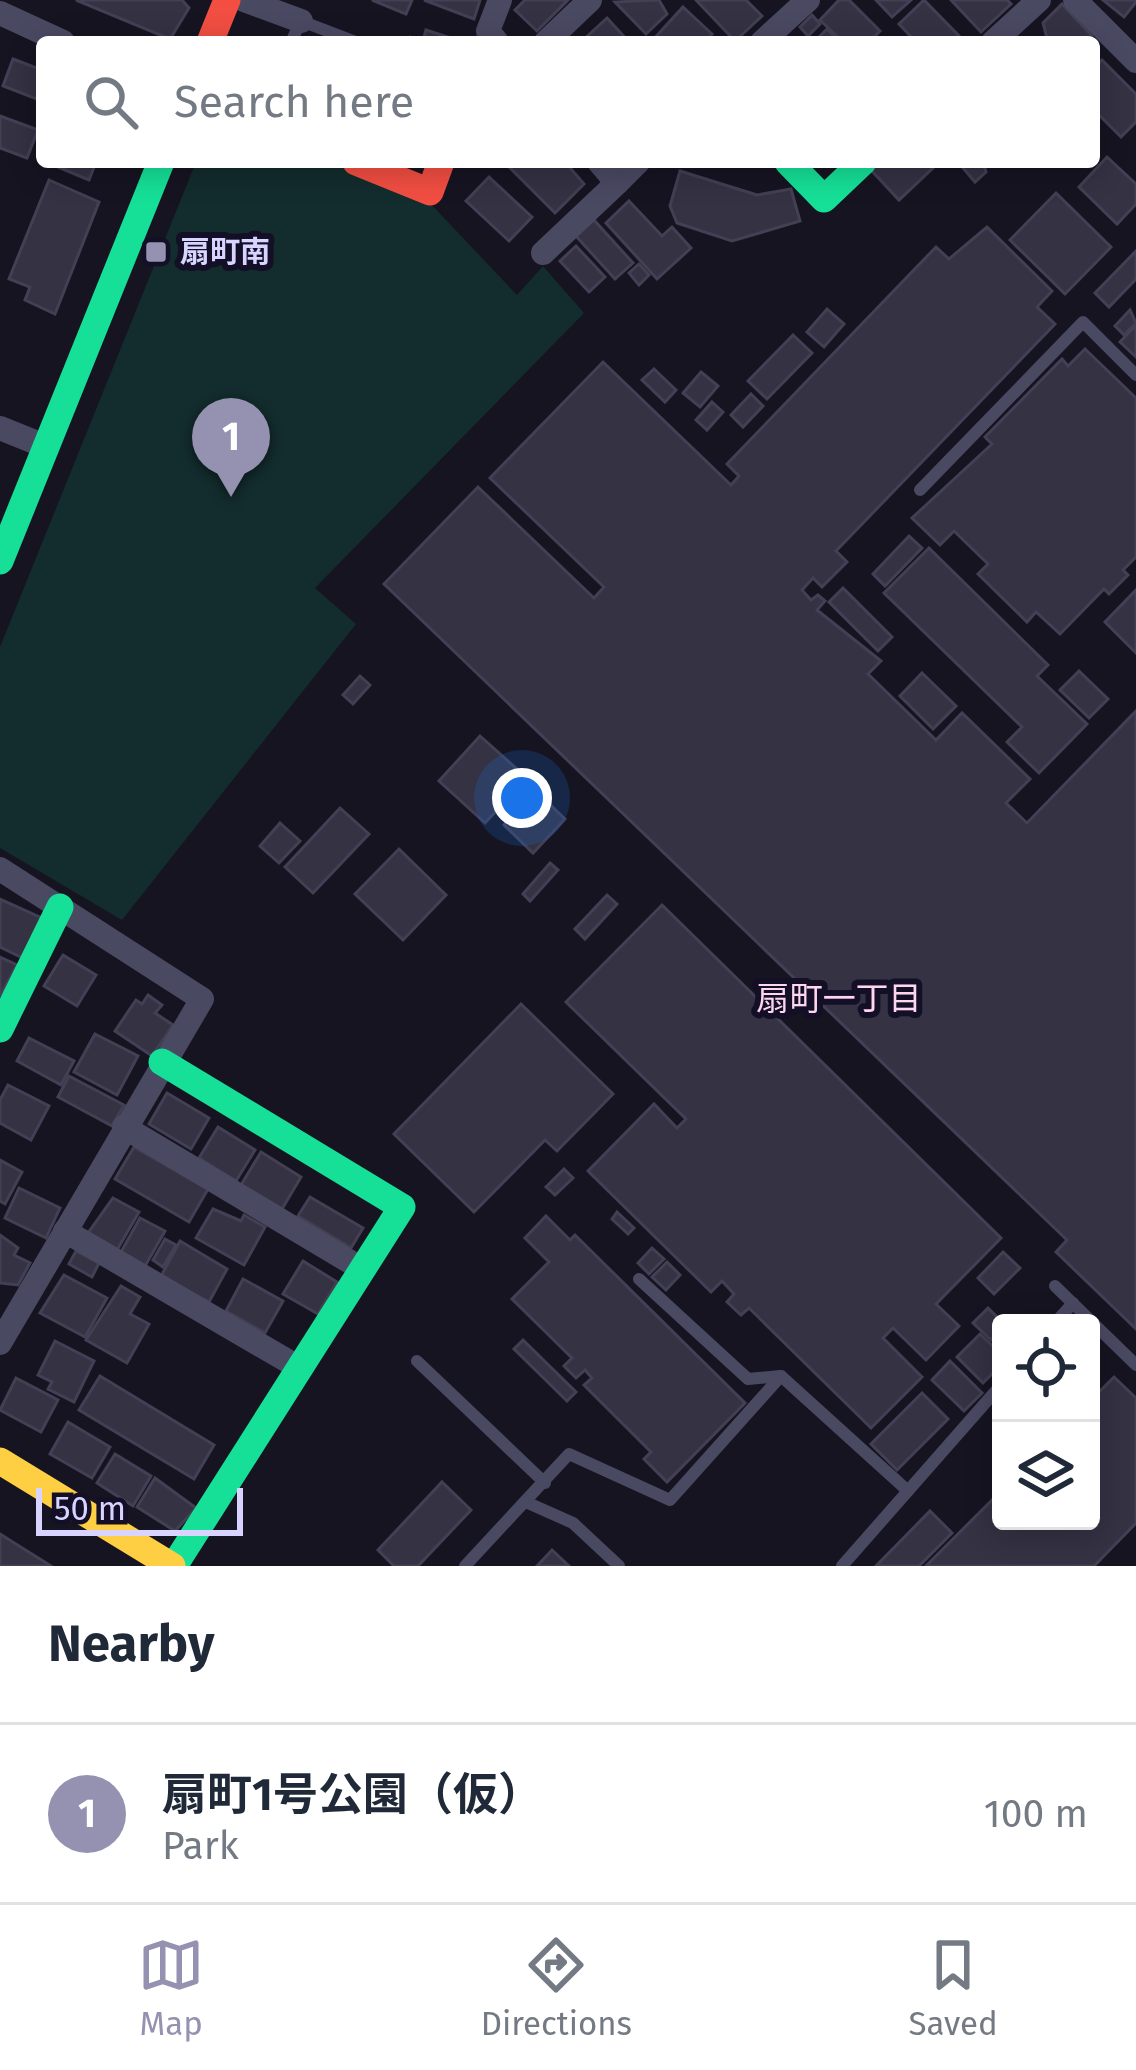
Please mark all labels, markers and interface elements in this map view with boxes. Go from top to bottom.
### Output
search box [36,36,1100,168]
icon: search [78,69,144,135]
text: Search here [174,75,414,129]
place label: 扇町南 [180,234,270,270]
marker: 扇町南 [143,239,169,265]
pin: 1 [192,398,270,497]
your location [492,768,552,828]
district label: 扇町一丁目 [757,979,922,1019]
map controls [992,1314,1100,1530]
button: locate [992,1314,1100,1422]
button: layers [992,1422,1100,1530]
scale bar [36,1482,243,1535]
text: 50 m [54,1489,126,1529]
text: Nearby [48,1613,214,1675]
text: 扇町1号公園（仮） [162,1768,543,1822]
text: 1 [78,1791,96,1837]
text: 100 m [984,1791,1088,1837]
text: Park [162,1823,239,1869]
tab: Map [138,1932,204,2044]
tab: Directions [481,1932,632,2044]
tab: Saved [908,1932,998,2044]

